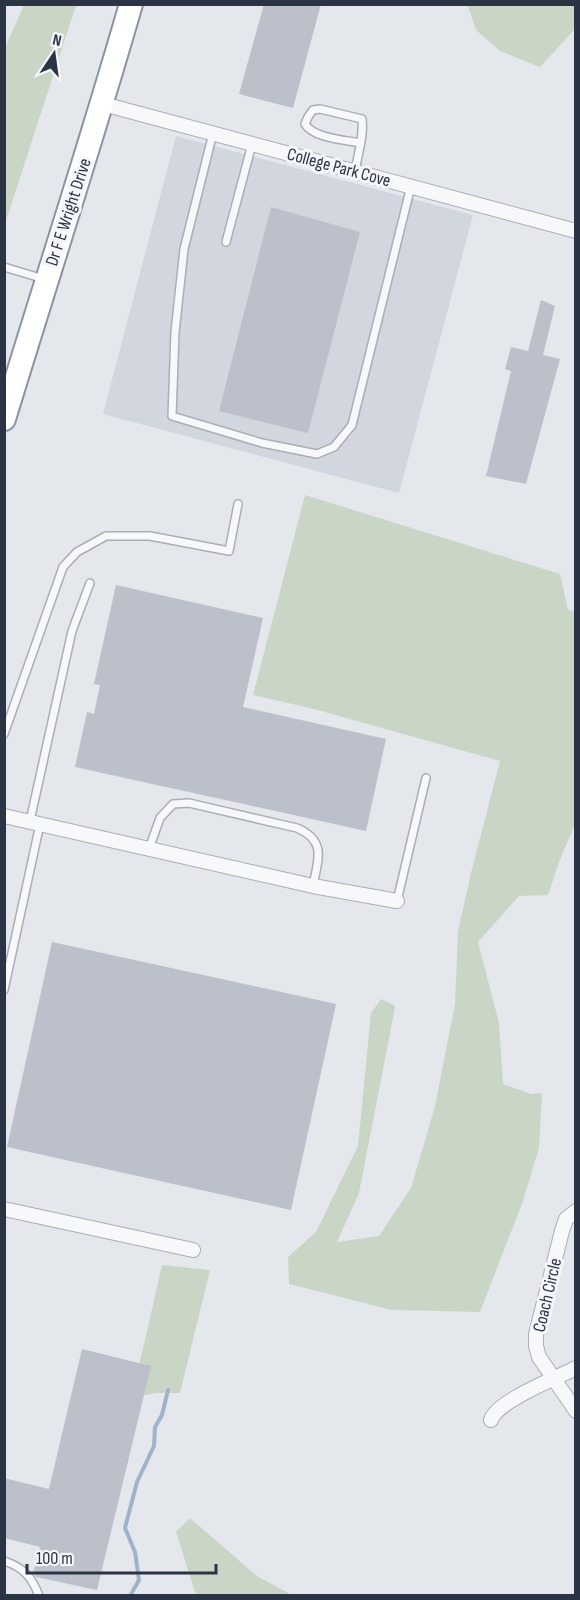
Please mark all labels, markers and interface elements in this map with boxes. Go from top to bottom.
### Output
north arrow [24,24,84,84]
text: N [51,31,63,51]
street label: College Park Cove [285,144,393,191]
street label: Dr F E Wright Drive [41,156,96,269]
street label: Coach Circle [529,1256,566,1334]
scale bar [27,1537,216,1575]
text: 100 m [36,1548,73,1569]

